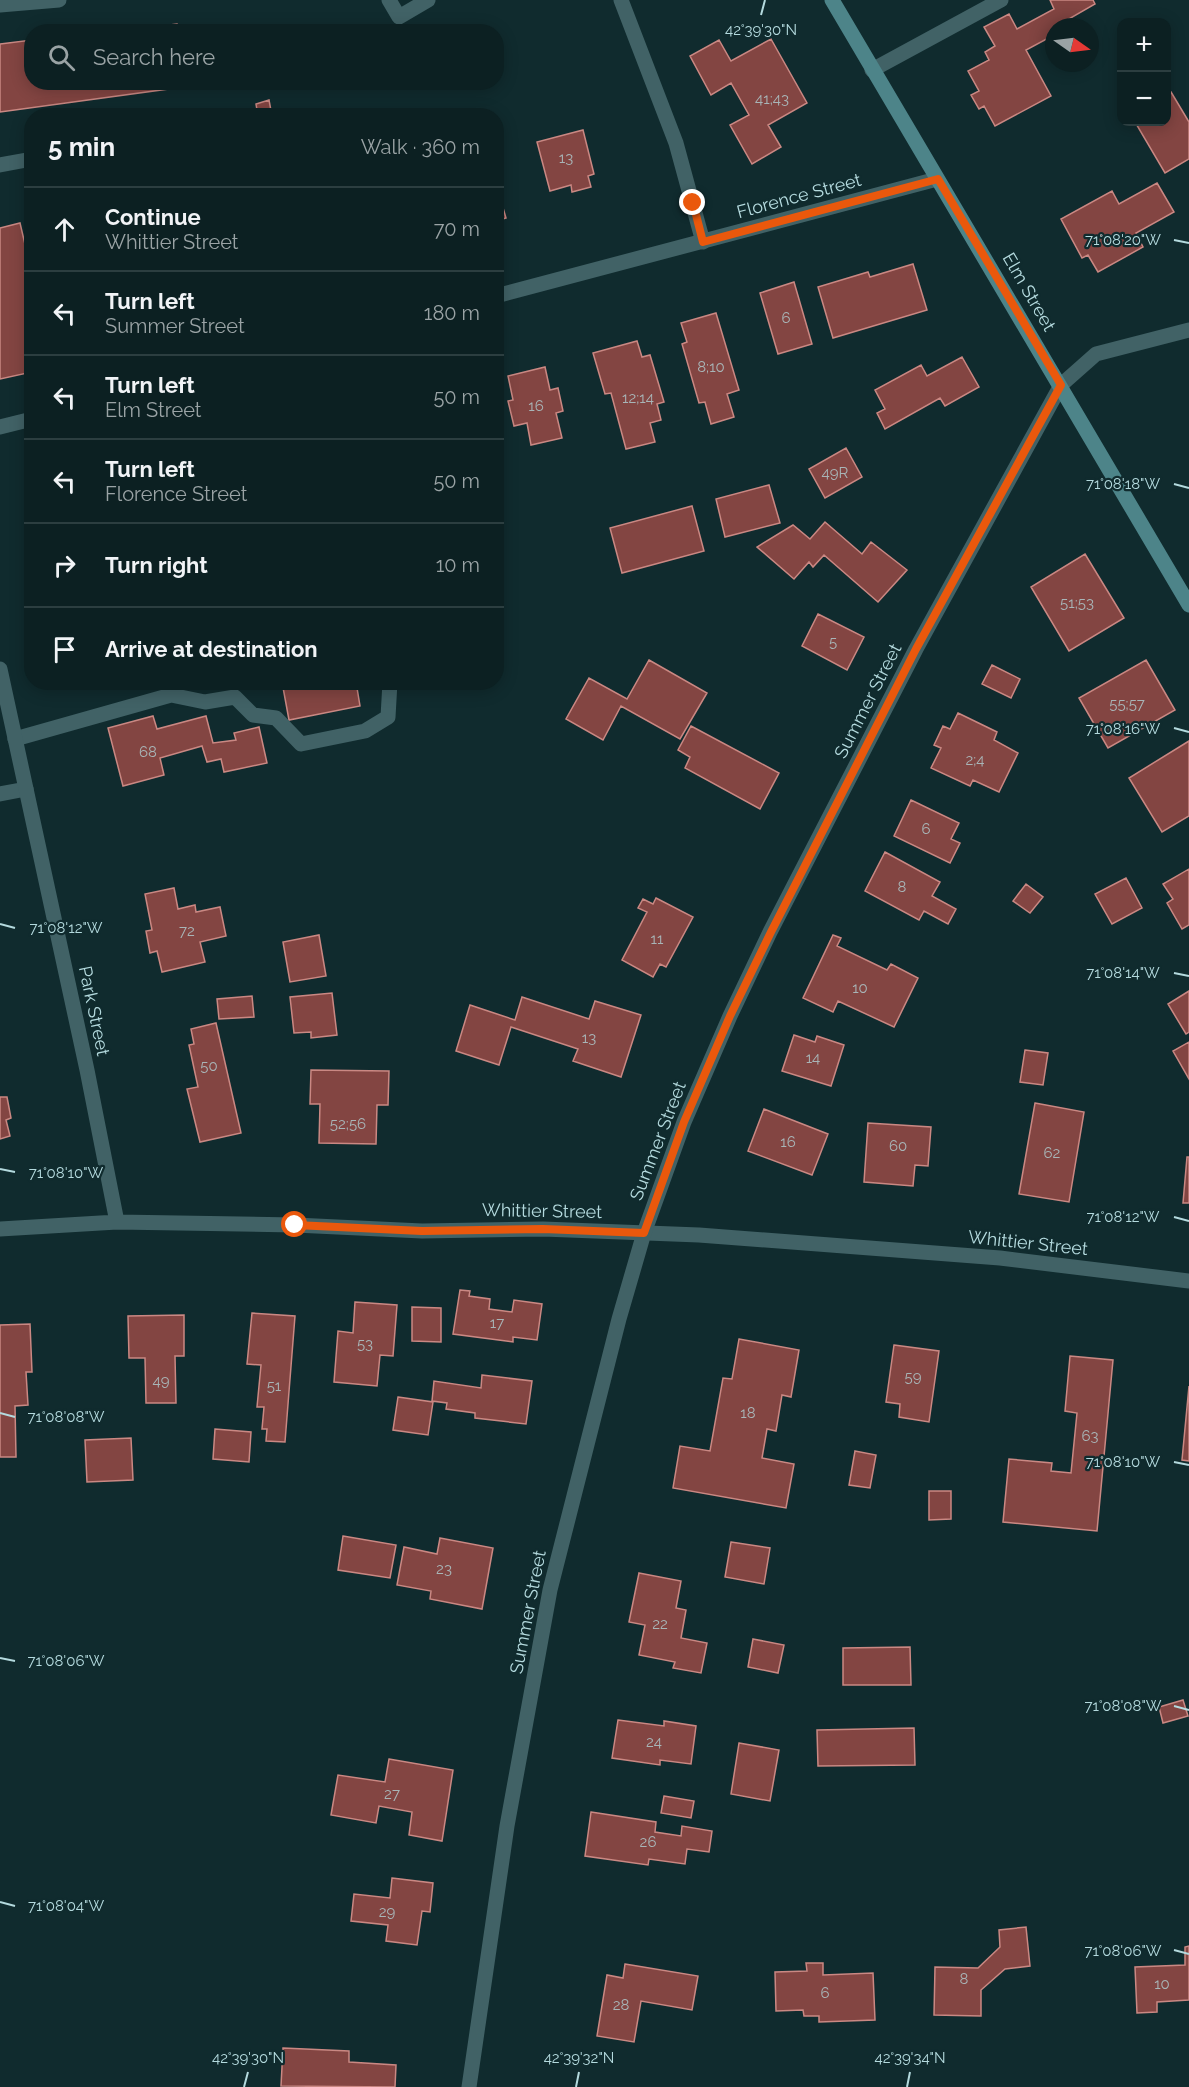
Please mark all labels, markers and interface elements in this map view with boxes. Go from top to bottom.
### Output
north arrow [1045,18,1099,72]
map controls [1117,18,1171,126]
button: + [1117,18,1171,72]
text: 42°39'30"N [725,21,797,39]
search box [24,24,504,90]
icon: search [45,41,78,74]
text: Search here [93,44,215,70]
button: − [1117,72,1171,126]
house number: 41;43 [755,90,789,108]
text: 5 min [48,132,115,162]
text: Walk · 360 m [361,135,480,159]
house number: 13 [559,149,573,167]
street label: Florence Street [734,169,863,222]
route end [679,189,705,215]
text: Continue [105,204,201,230]
icon: ahead [48,213,81,246]
text: 70 m [434,217,480,241]
text: Whittier Street [105,230,239,254]
text: 71°08'20"W [1085,231,1161,249]
street label: Elm Street [999,249,1060,335]
text: Turn left [105,288,195,314]
icon: left [48,297,81,330]
text: 180 m [424,301,480,325]
house number: 6 [781,309,791,327]
text: Summer Street [105,314,245,338]
house number: 8;10 [697,358,725,376]
text: Turn left [105,372,195,398]
icon: left [48,381,81,414]
text: 50 m [433,385,480,409]
house number: 12;14 [622,389,654,407]
house number: 16 [528,397,544,415]
text: Elm Street [105,398,202,422]
text: Turn left [105,456,195,482]
house number: 49R [822,464,849,482]
icon: left [48,465,81,498]
text: 50 m [433,469,480,493]
text: 71°08'18"W [1086,475,1160,493]
text: Florence Street [105,482,247,506]
icon: right [48,549,81,582]
text: Turn right [105,552,208,578]
text: 10 m [436,553,480,577]
house number: 51;53 [1060,594,1094,612]
icon: arrive [48,633,81,666]
house number: 5 [829,633,837,651]
text: Arrive at destination [105,636,318,662]
street label: Summer Street [830,640,905,762]
house number: 55;57 [1109,695,1145,713]
text: 71°08'16"W [1086,720,1160,738]
house number: 68 [139,743,157,761]
house number: 2;4 [965,751,985,769]
house number: 6 [921,820,931,838]
house number: 8 [898,878,907,896]
text: 71°08'12"W [29,919,103,937]
house number: 72 [179,922,195,940]
house number: 11 [651,930,664,948]
street label: Park Street [75,964,114,1058]
text: 71°08'14"W [1086,964,1160,982]
house number: 10 [852,979,868,997]
house number: 13 [582,1029,596,1047]
house number: 14 [806,1049,820,1067]
house number: 50 [200,1057,218,1075]
street label: Summer Street [625,1078,690,1203]
house number: 52;56 [330,1115,366,1133]
house number: 16 [780,1133,796,1151]
house number: 60 [889,1137,907,1155]
house number: 62 [1044,1144,1061,1162]
text: 71°08'10"W [29,1164,104,1182]
street label: Whittier Street [482,1199,602,1222]
text: 71°08'12"W [1086,1208,1160,1226]
route start [281,1211,307,1237]
street label: Whittier Street [967,1226,1089,1259]
house number: 17 [490,1314,504,1332]
house number: 53 [357,1335,373,1353]
house number: 59 [905,1368,922,1386]
house number: 49 [153,1372,170,1390]
house number: 51 [267,1377,282,1395]
house number: 18 [740,1404,756,1422]
text: 71°08'08"W [28,1408,105,1426]
house number: 63 [1081,1427,1099,1445]
text: 71°08'10"W [1086,1453,1161,1471]
street label: Summer Street [505,1548,550,1676]
house number: 23 [436,1560,452,1578]
house number: 22 [652,1615,668,1633]
text: 71°08'06"W [27,1652,105,1670]
text: 71°08'08"W [1085,1697,1162,1715]
house number: 24 [646,1733,662,1751]
house number: 27 [384,1785,400,1803]
house number: 26 [640,1833,656,1851]
text: 71°08'04"W [28,1897,104,1915]
house number: 29 [379,1903,396,1921]
text: 71°08'06"W [1084,1942,1162,1960]
house number: 8 [960,1970,969,1988]
house number: 10 [1154,1975,1170,1993]
house number: 6 [820,1984,830,2002]
house number: 28 [613,1996,629,2014]
text: 42°39'30"N [212,2049,284,2067]
text: 42°39'32"N [544,2049,614,2067]
text: 42°39'34"N [874,2049,946,2067]

